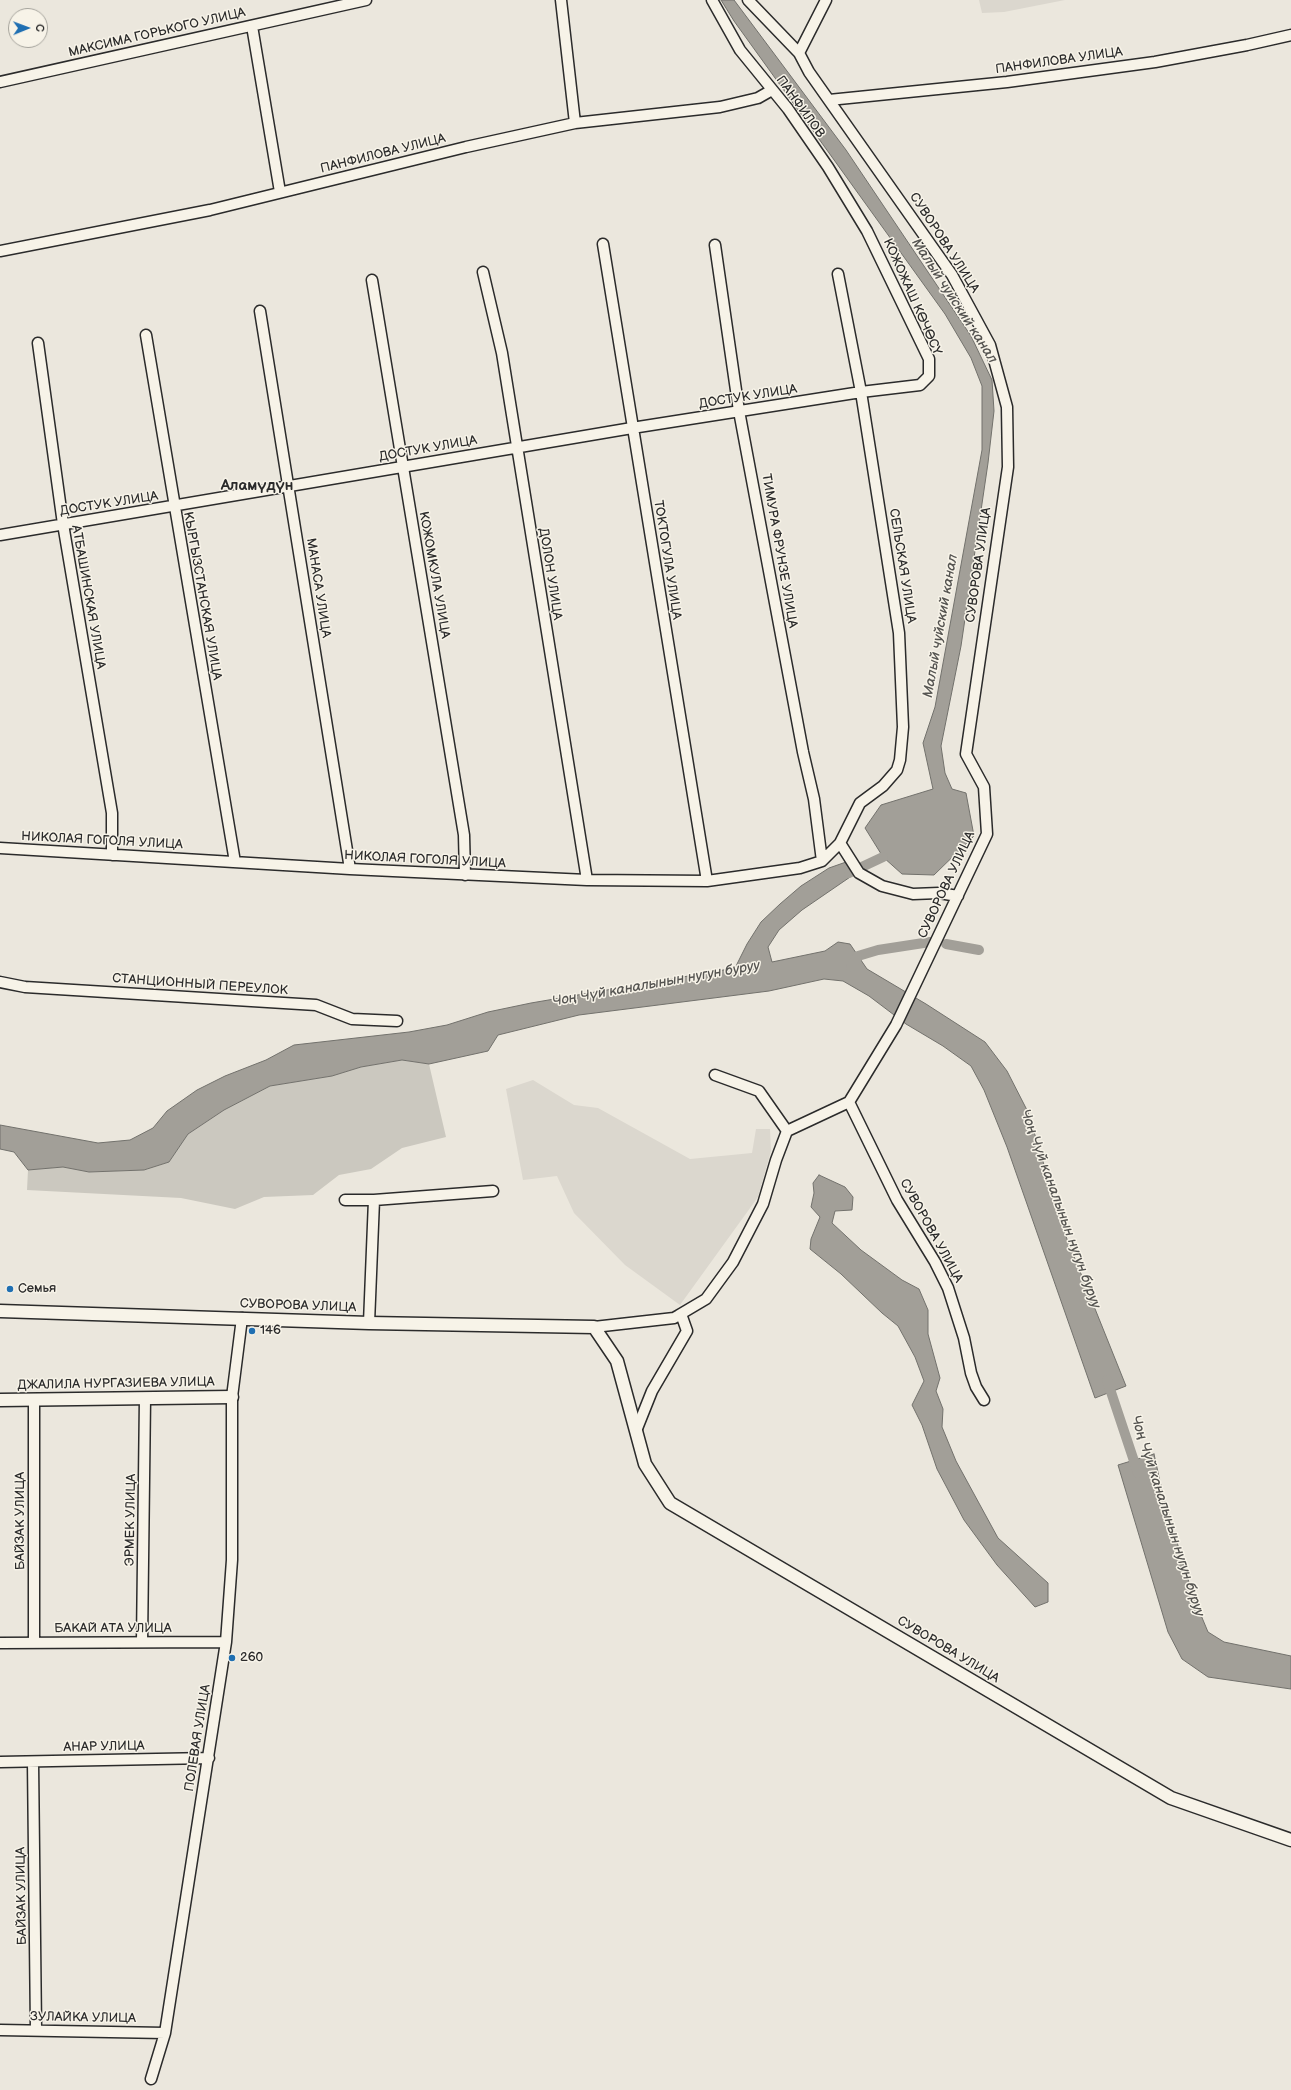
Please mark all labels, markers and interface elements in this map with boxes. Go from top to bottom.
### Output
street label: МАКСИМА ГОРЬКОГО УЛИЦА [67,5,247,61]
north arrow [8,8,48,48]
text: С [33,24,46,32]
street label: ПАНФИЛОВА УЛИЦА [994,44,1124,78]
street label: ПАНФИЛОВ [772,73,828,141]
street label: ПАНФИЛОВА УЛИЦА [319,131,447,177]
street label: СУВОРОВА УЛИЦА [906,190,982,296]
water label: Малый чуйский канал [907,235,1001,367]
street label: КОЖОЖАШ КӨЧӨСҮ [879,236,945,358]
street label: ДОСТУК УЛИЦА [698,382,798,412]
street label: ДОСТУК УЛИЦА [378,433,478,465]
street label: ТИМУРА ФРУНЗЕ УЛИЦА [758,473,800,629]
district label: Аламүдүн [221,477,293,495]
street label: ДОСТУК УЛИЦА [59,489,159,519]
street label: ТОКТОГУЛА УЛИЦА [650,499,684,621]
street label: СУВОРОВА УЛИЦА [963,506,995,624]
street label: СЕЛЬСКАЯ УЛИЦА [885,507,919,625]
street label: КОЖОМКУЛА УЛИЦА [415,510,453,640]
street label: КЫРГЫЗСТАНСКАЯ УЛИЦА [180,511,224,681]
street label: АТБАШИНСКАЯ УЛИЦА [68,524,108,670]
street label: ДОЛОН УЛИЦА [535,527,565,621]
street label: МАНАСА УЛИЦА [302,537,334,639]
water label: Малый чуйский канал [920,553,962,699]
street label: НИКОЛАЯ ГОГОЛЯ УЛИЦА [21,829,183,853]
street label: СУВОРОВА УЛИЦА [915,829,979,941]
street label: НИКОЛАЯ ГОГОЛЯ УЛИЦА [344,848,506,872]
water label: Чоң Чүй каналынын нугун буруу [551,957,761,1011]
street label: СТАНЦИОННЫЙ ПЕРЕУЛОК [112,971,288,999]
water label: Чоң Чүй каналынын нугун буруу [1016,1107,1104,1311]
street label: СУВОРОВА УЛИЦА [896,1176,966,1286]
place label: Семья [18,1281,56,1297]
marker: Семья [5,1284,15,1294]
street label: СУВОРОВА УЛИЦА [240,1296,356,1316]
place label: 146 [260,1323,281,1339]
marker: 146 [247,1326,257,1336]
street label: ДЖАЛИЛА НУРГАЗИЕВА УЛИЦА [17,1374,215,1394]
water label: Чоң Чүй каналынын нугун буруу [1126,1413,1208,1619]
street label: БАЙЗАК УЛИЦА [13,1472,29,1570]
street label: ЭРМЕК УЛИЦА [122,1474,140,1566]
street label: СУВОРОВА УЛИЦА [894,1613,1002,1687]
street label: БАКАЙ АТА УЛИЦА [54,1621,172,1637]
place label: 260 [240,1650,263,1666]
marker: 260 [227,1653,237,1663]
street label: ПОЛЕВАЯ УЛИЦА [182,1683,214,1793]
street label: АНАР УЛИЦА [63,1738,145,1756]
street label: БАЙЗАК УЛИЦА [13,1847,31,1945]
street label: ЗУЛАЙКА УЛИЦА [30,2009,136,2027]

